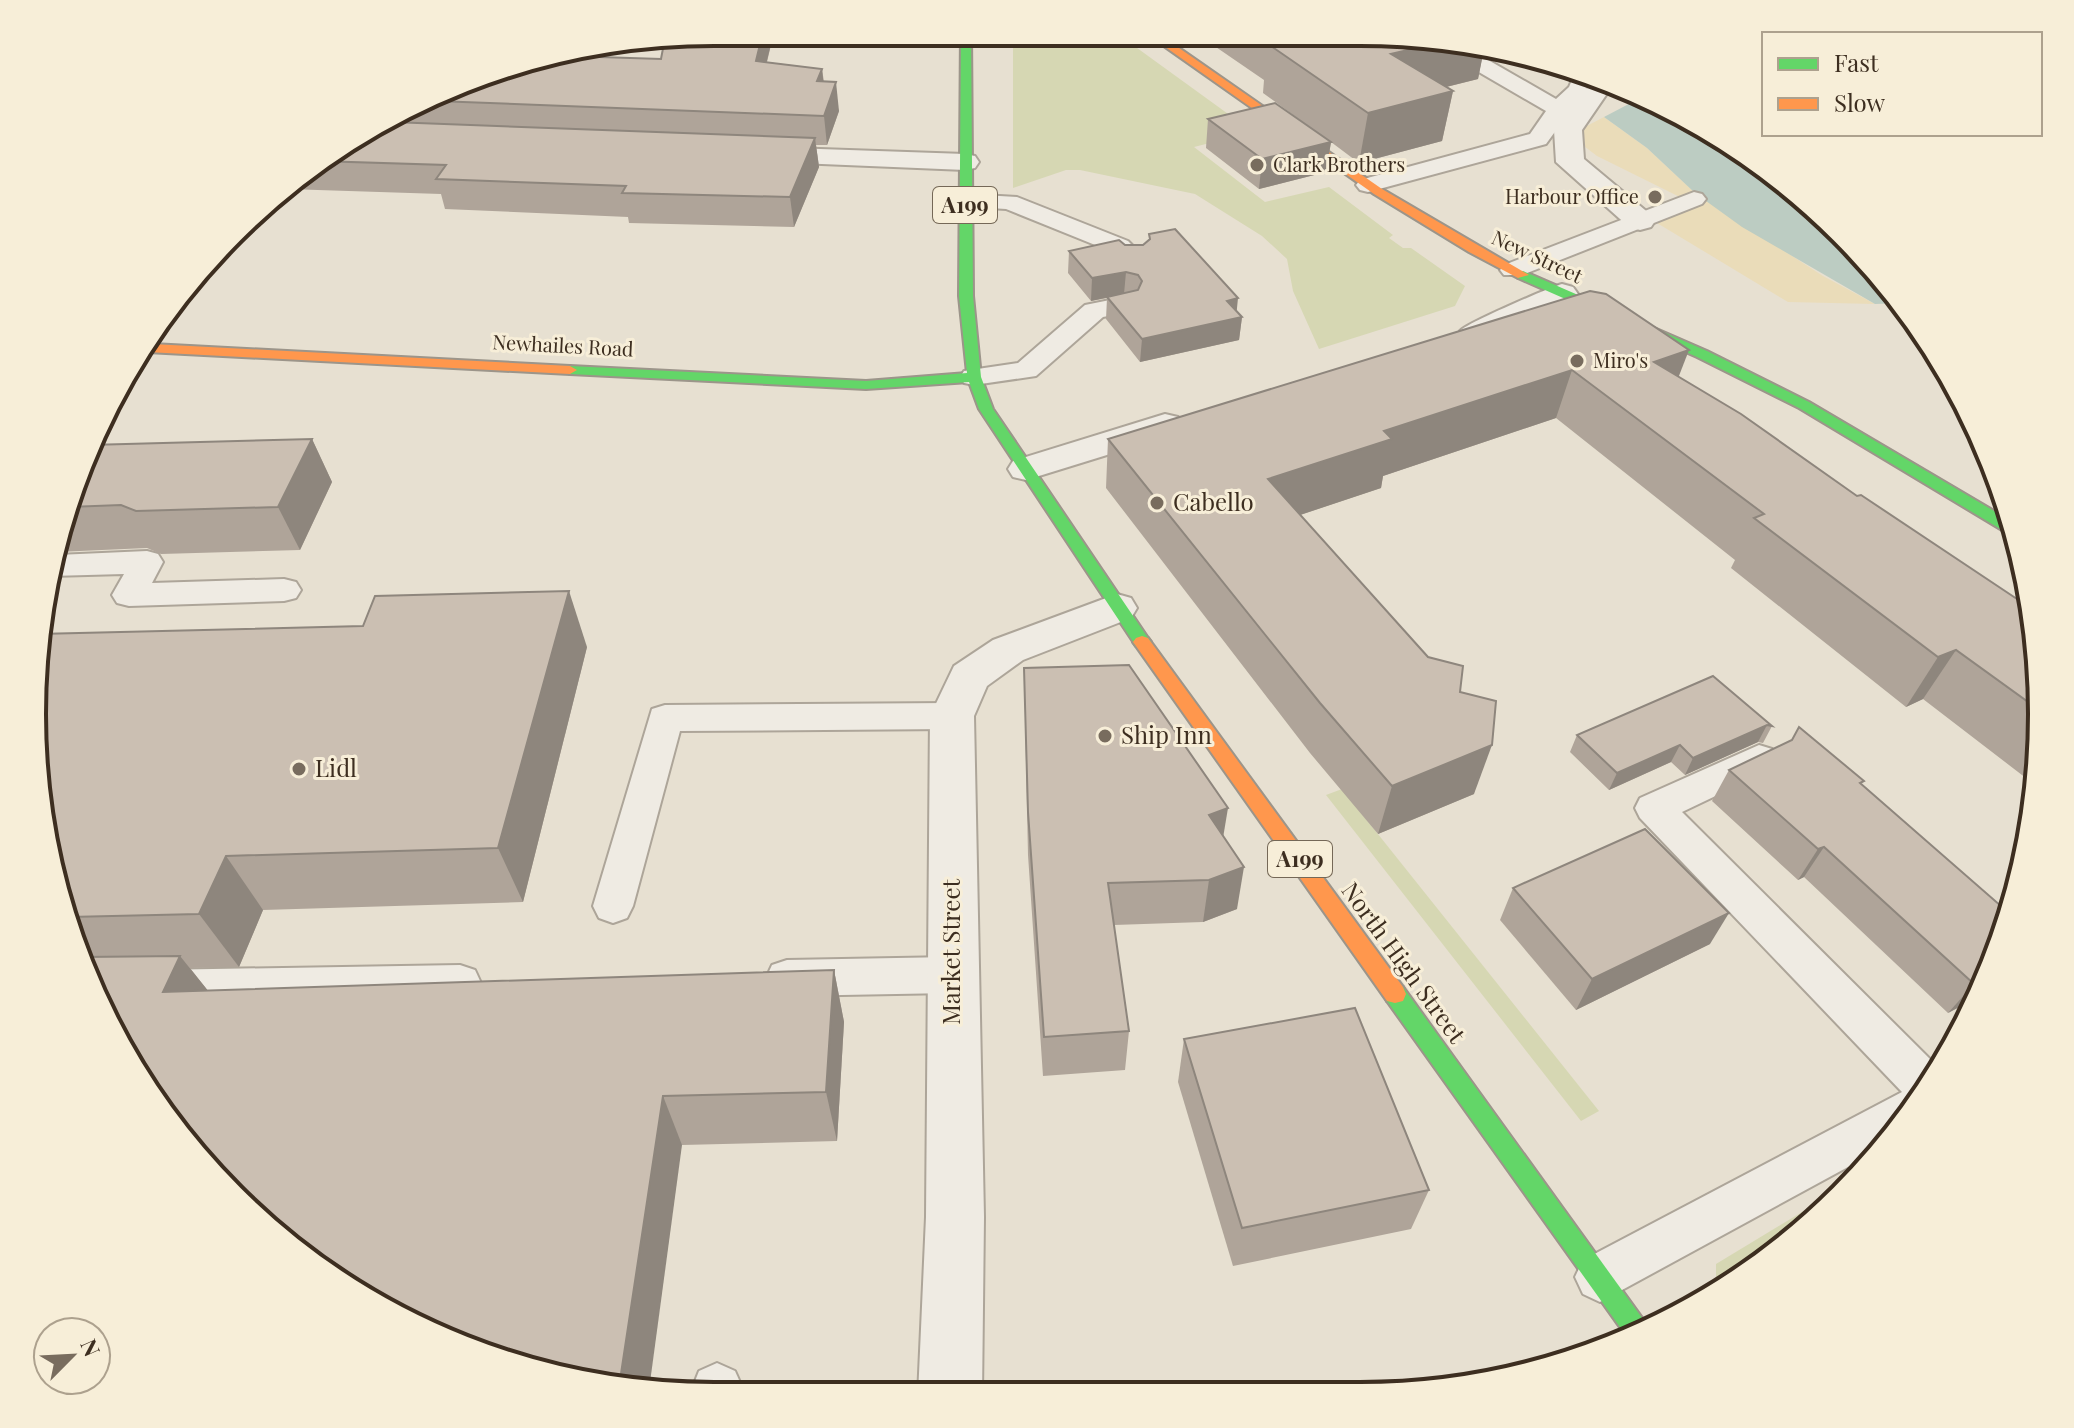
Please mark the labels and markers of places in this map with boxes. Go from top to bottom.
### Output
place label: Clark Brothers [1273,150,1405,177]
marker: Clark Brothers [1248,156,1266,174]
place label: Harbour Office [1505,182,1639,209]
marker: Harbour Office [1646,188,1664,206]
place label: Miro's [1593,346,1648,373]
marker: Miro's [1568,352,1586,370]
place label: Cabello [1173,485,1254,517]
marker: Cabello [1148,494,1166,512]
place label: Ship Inn [1121,718,1212,750]
marker: Ship Inn [1096,727,1114,745]
place label: Lidl [315,751,357,783]
marker: Lidl [290,760,308,778]

